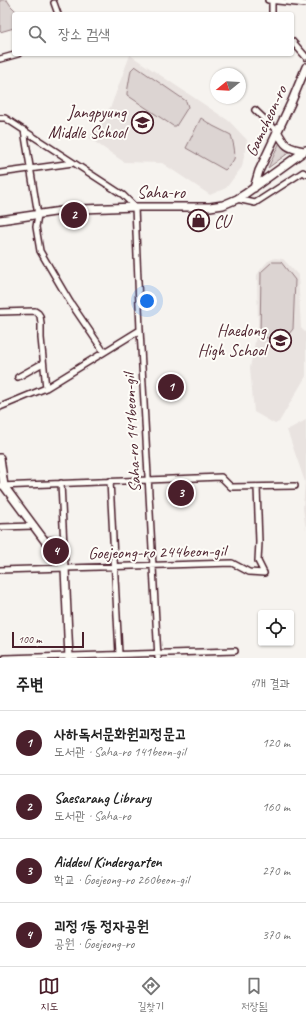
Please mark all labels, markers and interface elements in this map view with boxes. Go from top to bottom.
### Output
search box [12,12,294,56]
icon: search [26,23,48,45]
text: 장소 검색 [58,25,110,44]
north arrow [210,68,246,104]
street label: Gamcheon-ro [240,81,292,160]
place label: Jangpyung Middle School [48,102,129,143]
school or university icon: Jangpyung Middle School [129,109,155,135]
street label: Saha-ro [137,182,186,203]
pin: 2 [61,200,87,230]
shop icon: CU [186,208,212,234]
place label: CU [214,211,234,232]
your location [137,291,157,311]
place label: Haedong High School [198,320,269,361]
school or university icon: Haedong High School [268,327,294,353]
street label: Saha-ro 141beon-gil [118,370,146,493]
pin: 1 [158,372,184,402]
pin: 3 [168,478,194,508]
pin: 4 [43,536,69,566]
street label: Goejeong-ro 244beon-gil [88,540,229,564]
map controls [258,610,294,646]
button: locate [258,610,294,646]
scale bar [12,630,84,649]
text: 100 m [18,632,42,646]
text: 주변 [16,674,43,695]
text: 4개 결과 [250,676,290,692]
text: 사하독서문화원괴정문고 [54,725,187,744]
text: 1 [26,735,32,751]
text: 120 m [262,735,290,751]
text: 도서관 · Saha-ro 141beon-gil [54,744,185,760]
text: Saesarang Library [54,789,151,808]
text: 2 [26,799,32,815]
text: 160 m [262,799,290,815]
text: 도서관 · Saha-ro [54,808,131,824]
text: Aiddeul Kindergarten [54,853,162,872]
text: 3 [26,863,32,879]
text: 270 m [262,863,290,879]
text: 학교 · Goejeong-ro 260beon-gil [54,872,189,888]
text: 괴정1동 정자공원 [54,917,149,936]
text: 4 [26,927,32,943]
text: 370 m [262,927,290,943]
text: 공원 · Goejeong-ro [54,936,134,952]
tab: 지도 [38,975,60,1014]
tab: 길찾기 [137,975,164,1014]
tab: 저장됨 [241,975,268,1014]

